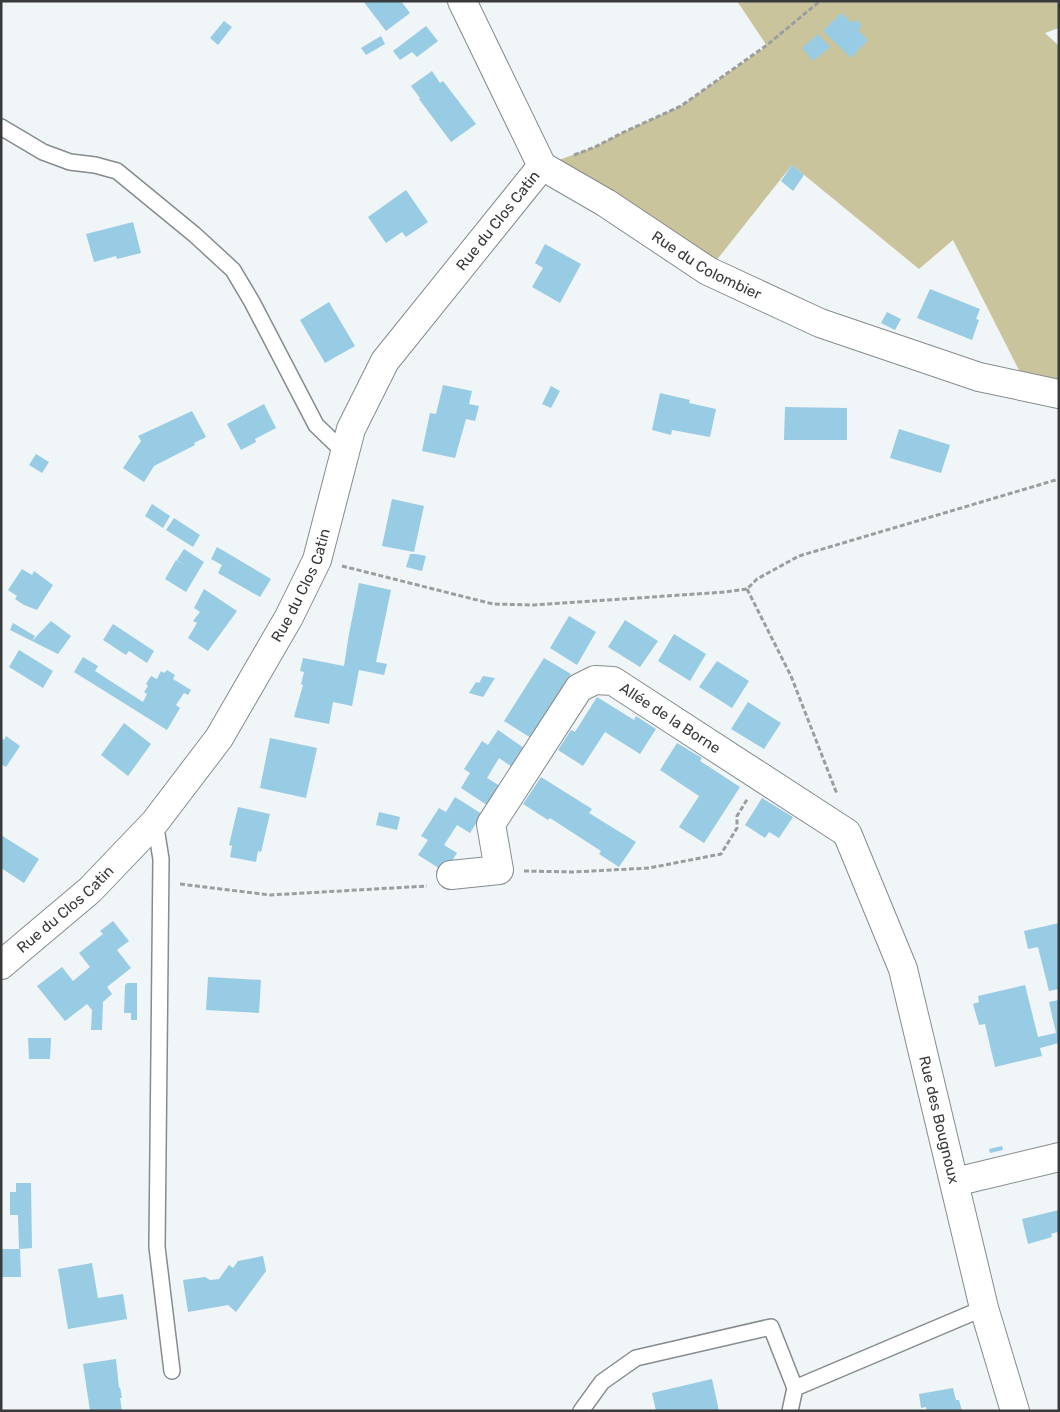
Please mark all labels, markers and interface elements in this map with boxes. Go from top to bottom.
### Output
street label: Rue du Clos Catin [452,167,544,274]
street label: Rue du Colombier [648,227,765,304]
street label: Rue du Clos Catin [267,527,334,645]
street label: Allée de la Borne [616,679,724,757]
street label: Rue du Clos Catin [13,862,117,957]
street label: Rue des Bougnoux [915,1054,963,1186]

